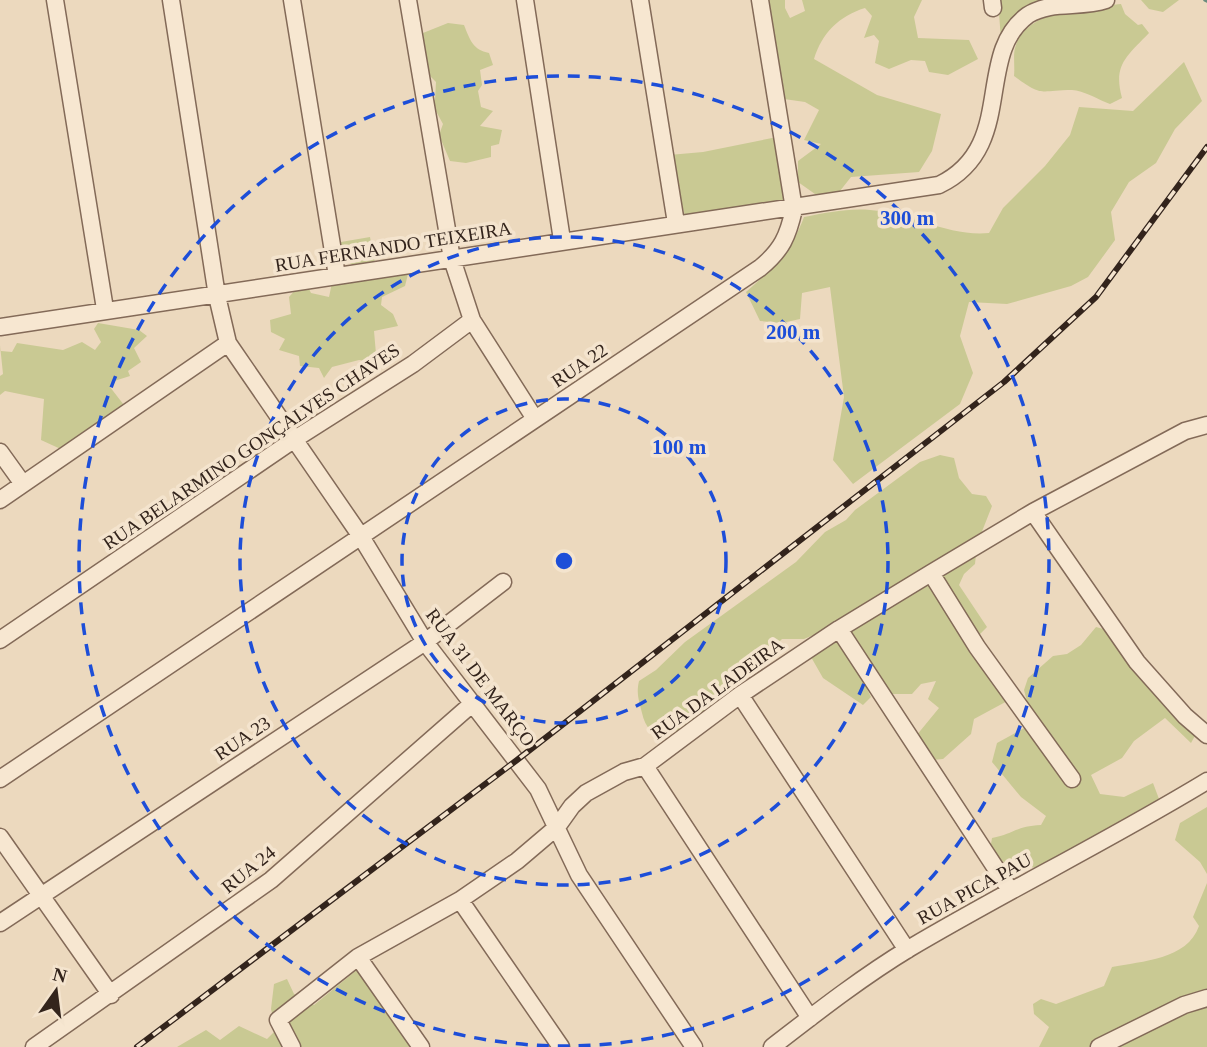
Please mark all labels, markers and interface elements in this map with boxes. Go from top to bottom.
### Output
text: 300 m [880,206,935,230]
street label: RUA FERNANDO TEIXEIRA [273,217,513,276]
text: 200 m [766,320,821,344]
street label: RUA BELARMINO GONÇALVES CHAVES [99,339,404,554]
street label: RUA 22 [547,339,611,392]
text: 100 m [652,435,707,459]
centre of rings [552,549,576,573]
street label: RUA 31 DE MARÇO [422,604,539,750]
street label: RUA DA LADEIRA [647,633,788,743]
street label: RUA 23 [210,712,274,765]
street label: RUA 24 [217,841,280,897]
street label: RUA PICA PAU [914,848,1035,928]
north arrow [21,956,91,1026]
text: N [51,963,69,987]

